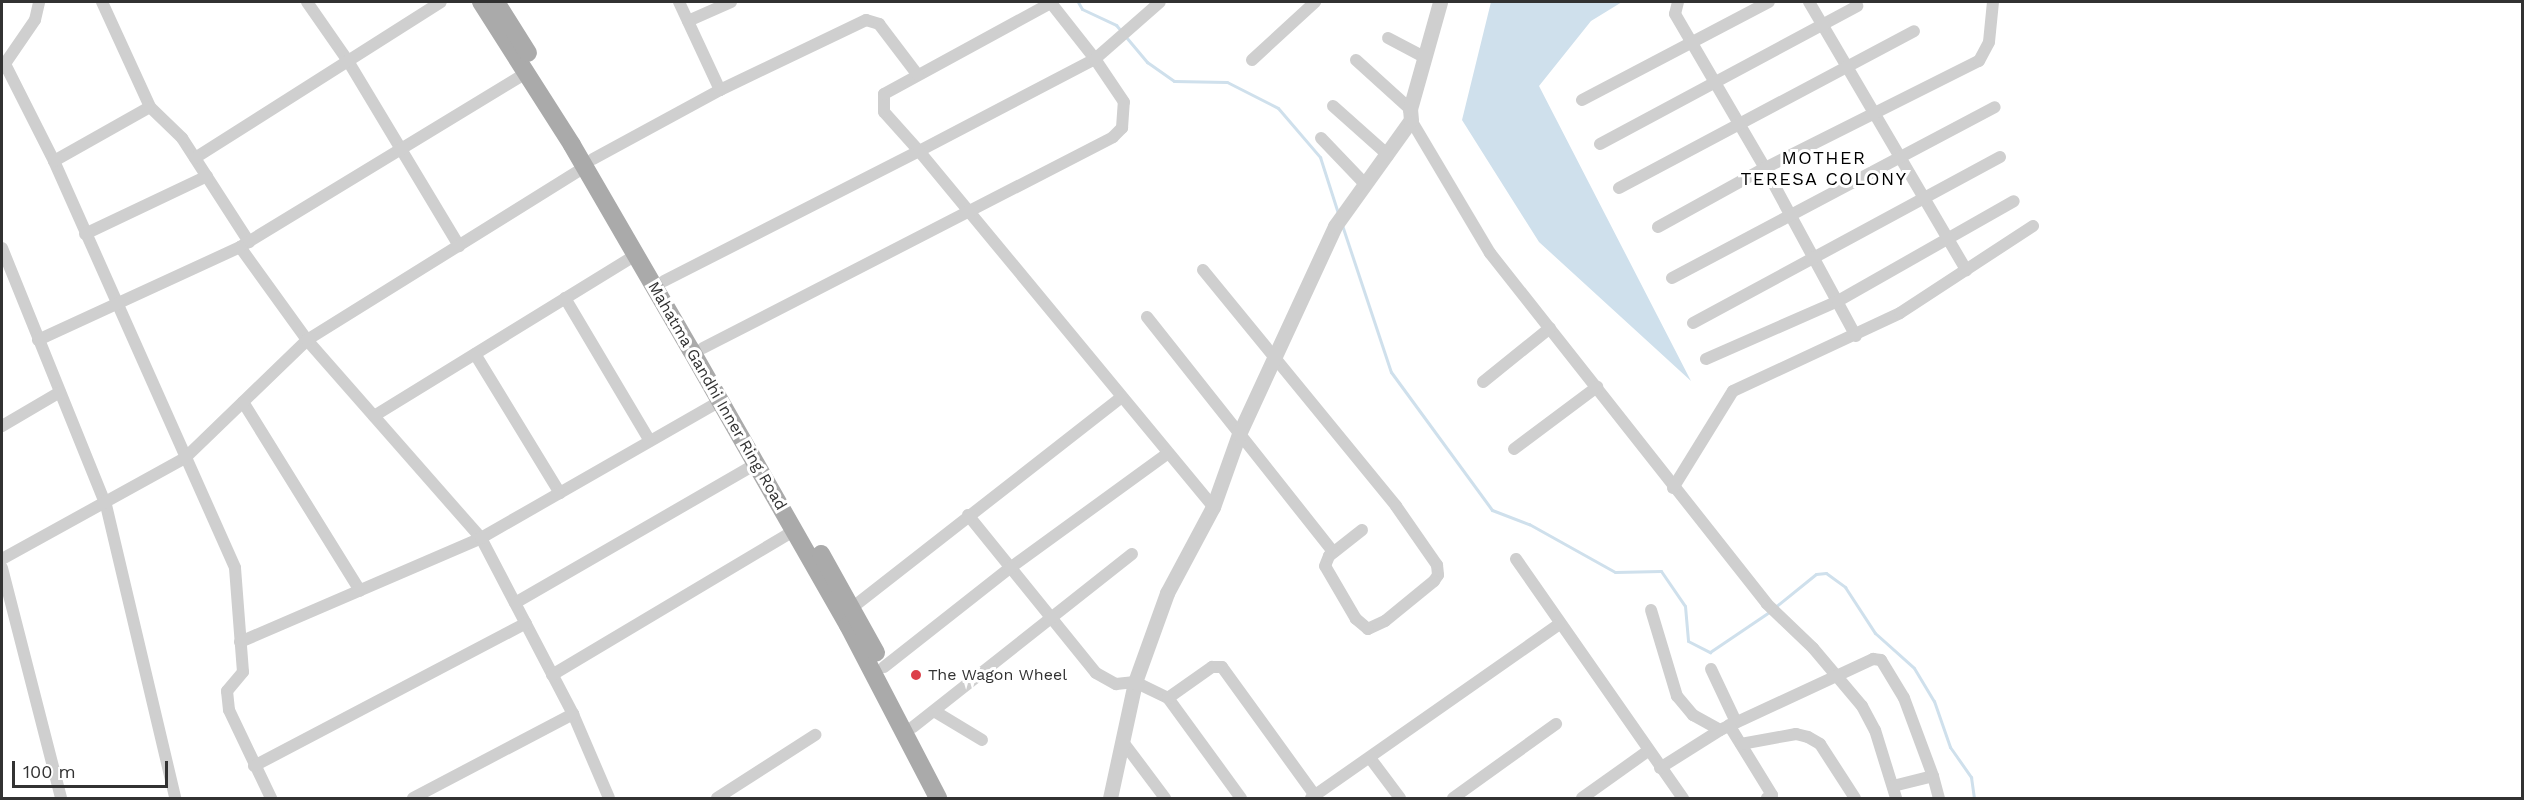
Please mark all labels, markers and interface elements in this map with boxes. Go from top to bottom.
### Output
district label: MOTHER TERESA COLONY [1740,148,1908,190]
street label: Mahatma Gandhi Inner Ring Road [643,278,791,514]
place label: The Wagon Wheel [928,665,1068,685]
marker: The Wagon Wheel [909,668,923,682]
scale bar [15,749,171,787]
text: 100 m [23,761,76,782]

